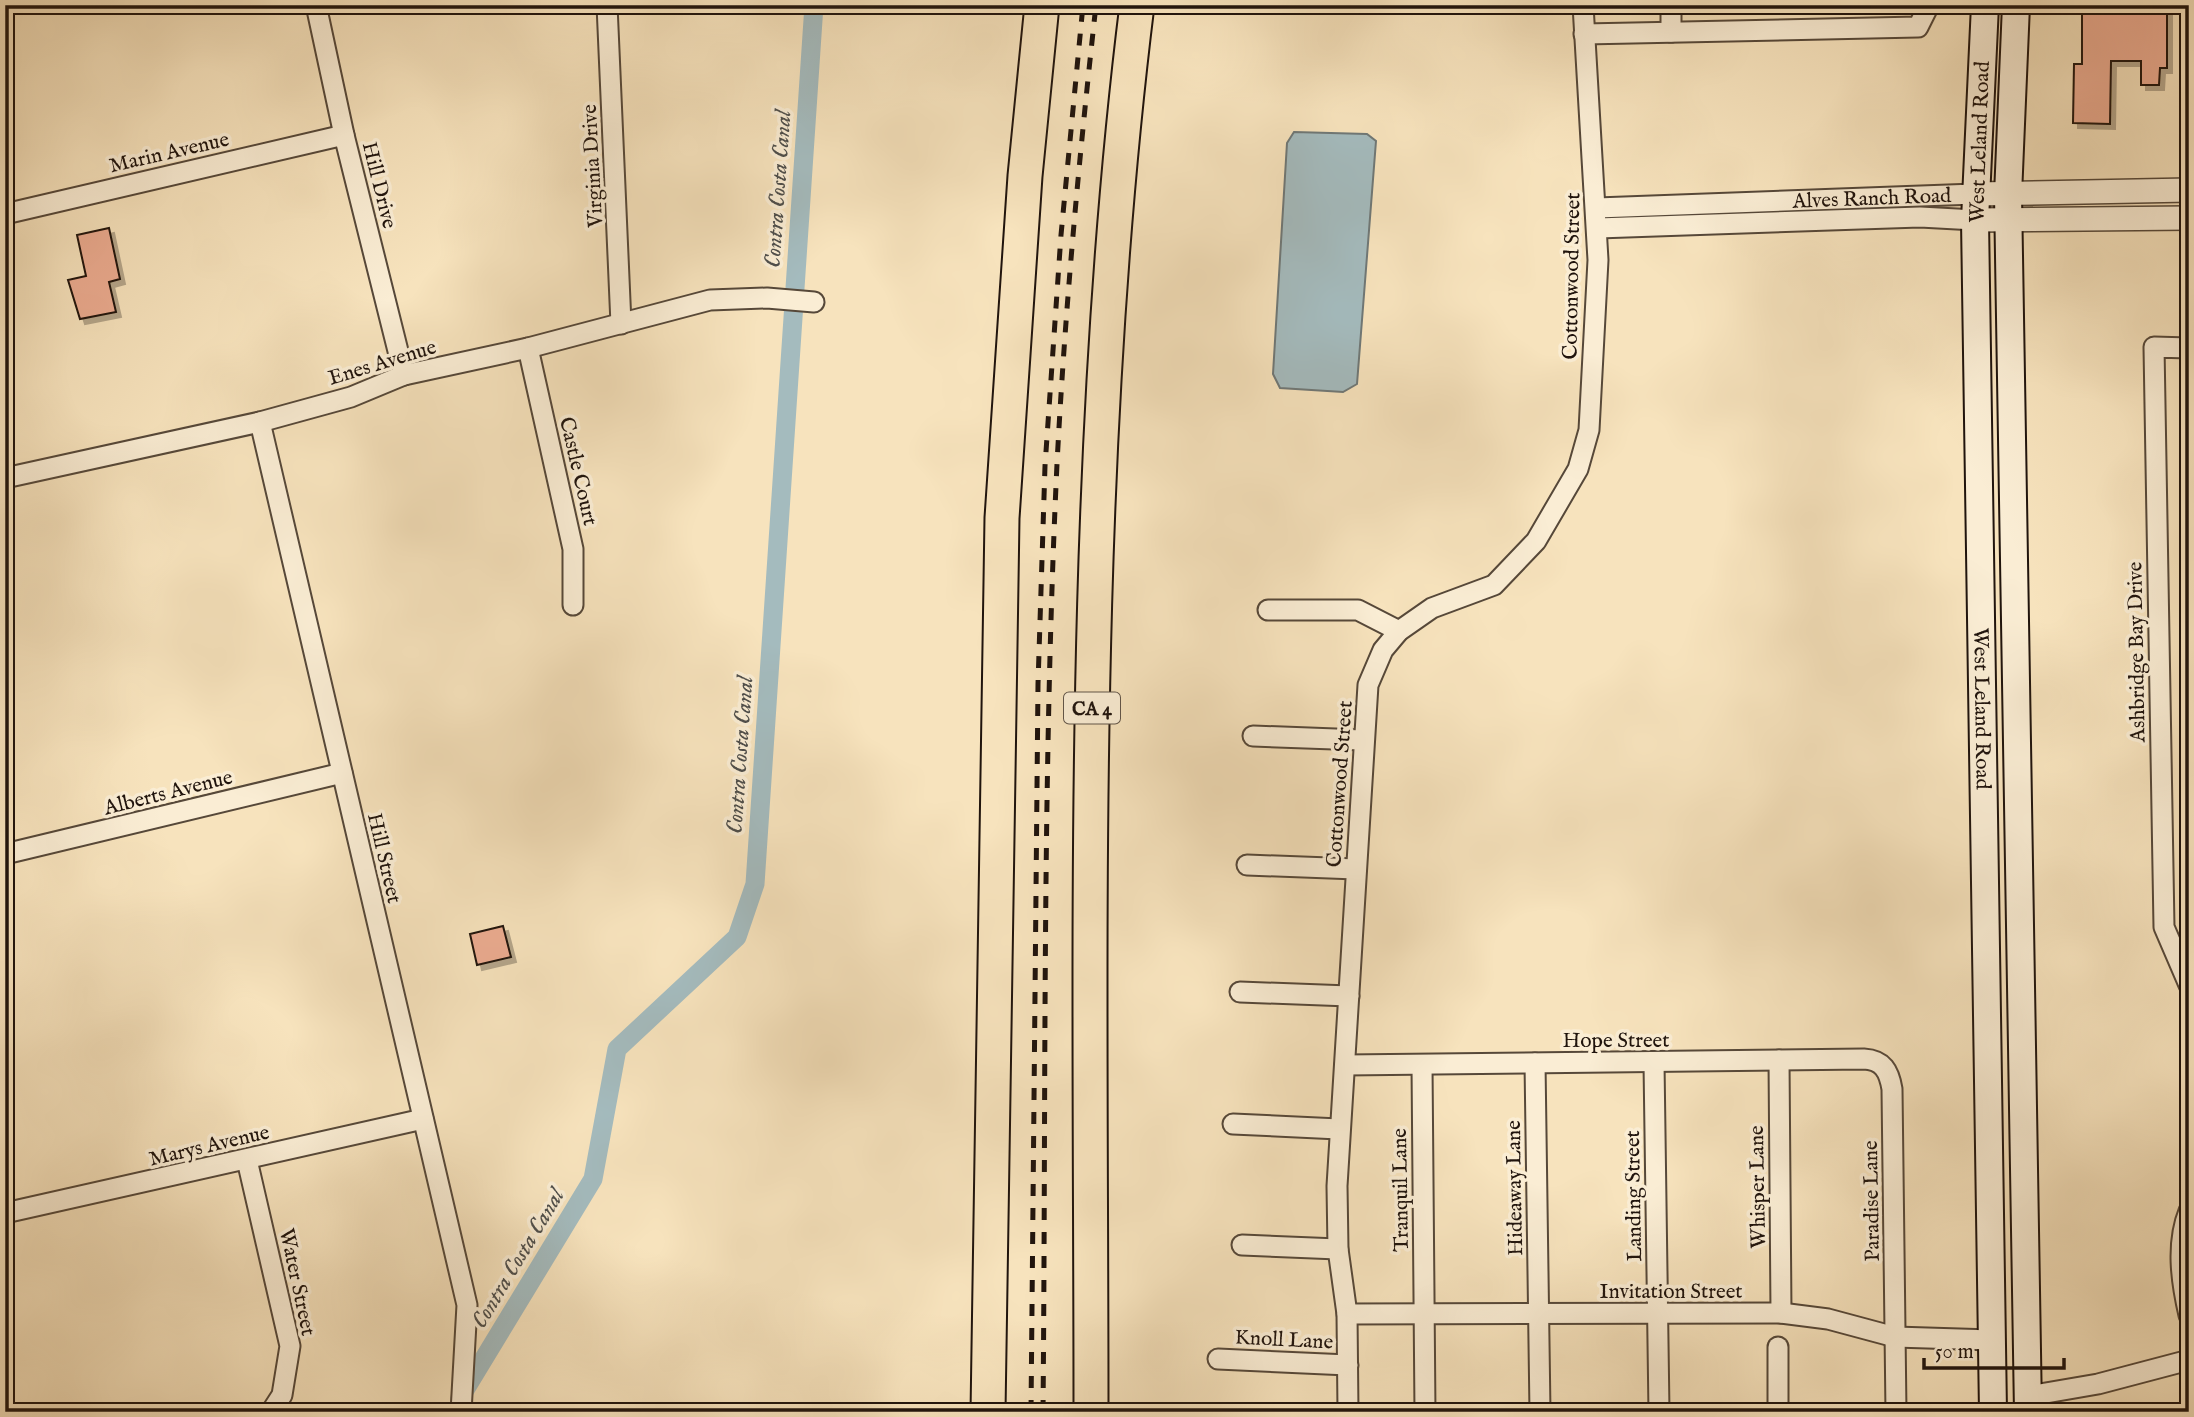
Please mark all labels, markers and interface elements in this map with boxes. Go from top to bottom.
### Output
street label: West Leland Road [1964,60,1997,223]
street label: Virginia Drive [577,103,610,229]
water label: Contra Costa Canal [759,108,799,269]
street label: Marin Avenue [107,126,232,180]
street label: Hill Drive [355,139,402,232]
street label: Alves Ranch Road [1791,183,1953,216]
street label: Cottonwood Street [1558,192,1587,360]
street label: Enes Avenue [325,334,440,393]
street label: Castle Court [552,414,603,528]
street label: Ashbridge Bay Drive [2122,561,2153,743]
street label: West Leland Road [1966,628,1996,791]
water label: Contra Costa Canal [721,674,761,835]
road number: CA 4 [1064,692,1120,723]
street label: Cottonwood Street [1321,700,1360,868]
street label: Alberts Avenue [100,764,236,823]
street label: Hill Street [360,811,407,906]
street label: Hope Street [1563,1028,1669,1055]
street label: Marys Avenue [146,1119,273,1173]
street label: Hideaway Lane [1501,1120,1530,1256]
street label: Whisper Lane [1744,1125,1773,1249]
street label: Tranquil Lane [1387,1128,1416,1252]
street label: Landing Street [1620,1130,1649,1262]
street label: Paradise Lane [1858,1140,1887,1262]
water label: Contra Costa Canal [465,1182,572,1334]
street label: Water Street [272,1226,321,1338]
street label: Invitation Street [1599,1279,1743,1306]
street label: Knoll Lane [1234,1324,1334,1357]
scale bar [1924,1326,2064,1370]
text: 50 m [1935,1339,1974,1366]

